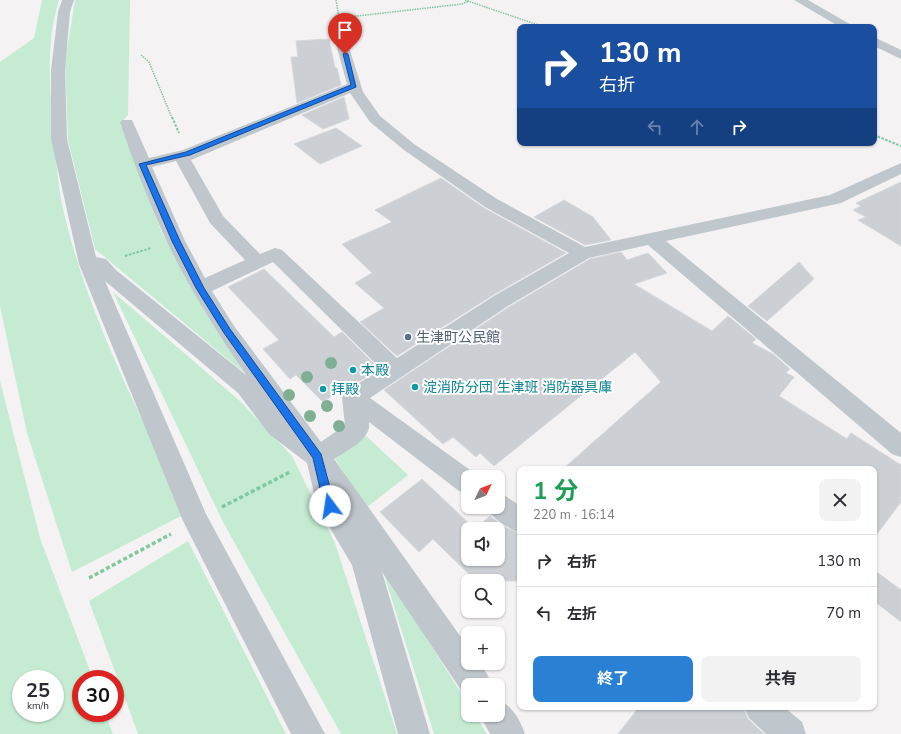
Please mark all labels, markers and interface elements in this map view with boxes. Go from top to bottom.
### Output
pin [328,13,362,54]
icon: arrive [334,19,356,41]
text: 130 m [599,34,682,72]
icon: right [533,40,585,92]
text: 右折 [599,73,635,97]
icon: left [644,116,666,138]
icon: ahead [686,116,708,138]
icon: right [728,116,750,138]
place label: 生津町公民館 [416,328,500,347]
marker: 生津町公民館 [403,332,413,342]
place label: 本殿 [361,361,389,380]
marker: 本殿 [348,365,358,375]
place label: 淀消防分団 生津班 消防器具庫 [423,378,612,397]
place label: 拝殿 [331,380,359,399]
marker: 淀消防分団 生津班 消防器具庫 [410,382,420,392]
marker: 拝殿 [318,384,328,394]
north arrow [461,470,505,514]
map controls [461,470,505,722]
text: 1 分 [533,475,578,507]
button: close [819,479,861,521]
position arrow [309,485,351,527]
text: 220 m · 16:14 [533,506,615,524]
button: sound [461,522,505,566]
icon: right [533,550,555,572]
text: 130 m [817,551,861,571]
text: 右折 [567,552,597,572]
button: search [461,574,505,618]
icon: left [533,602,555,624]
text: 70 m [826,603,861,623]
text: 左折 [567,604,597,624]
button: + [461,626,505,670]
button: 終了 [533,656,693,702]
button: 共有 [701,656,861,702]
speed limit sign: 30 [72,670,124,722]
text: 25 [26,677,50,704]
button: − [461,678,505,722]
text: km/h [27,699,49,713]

